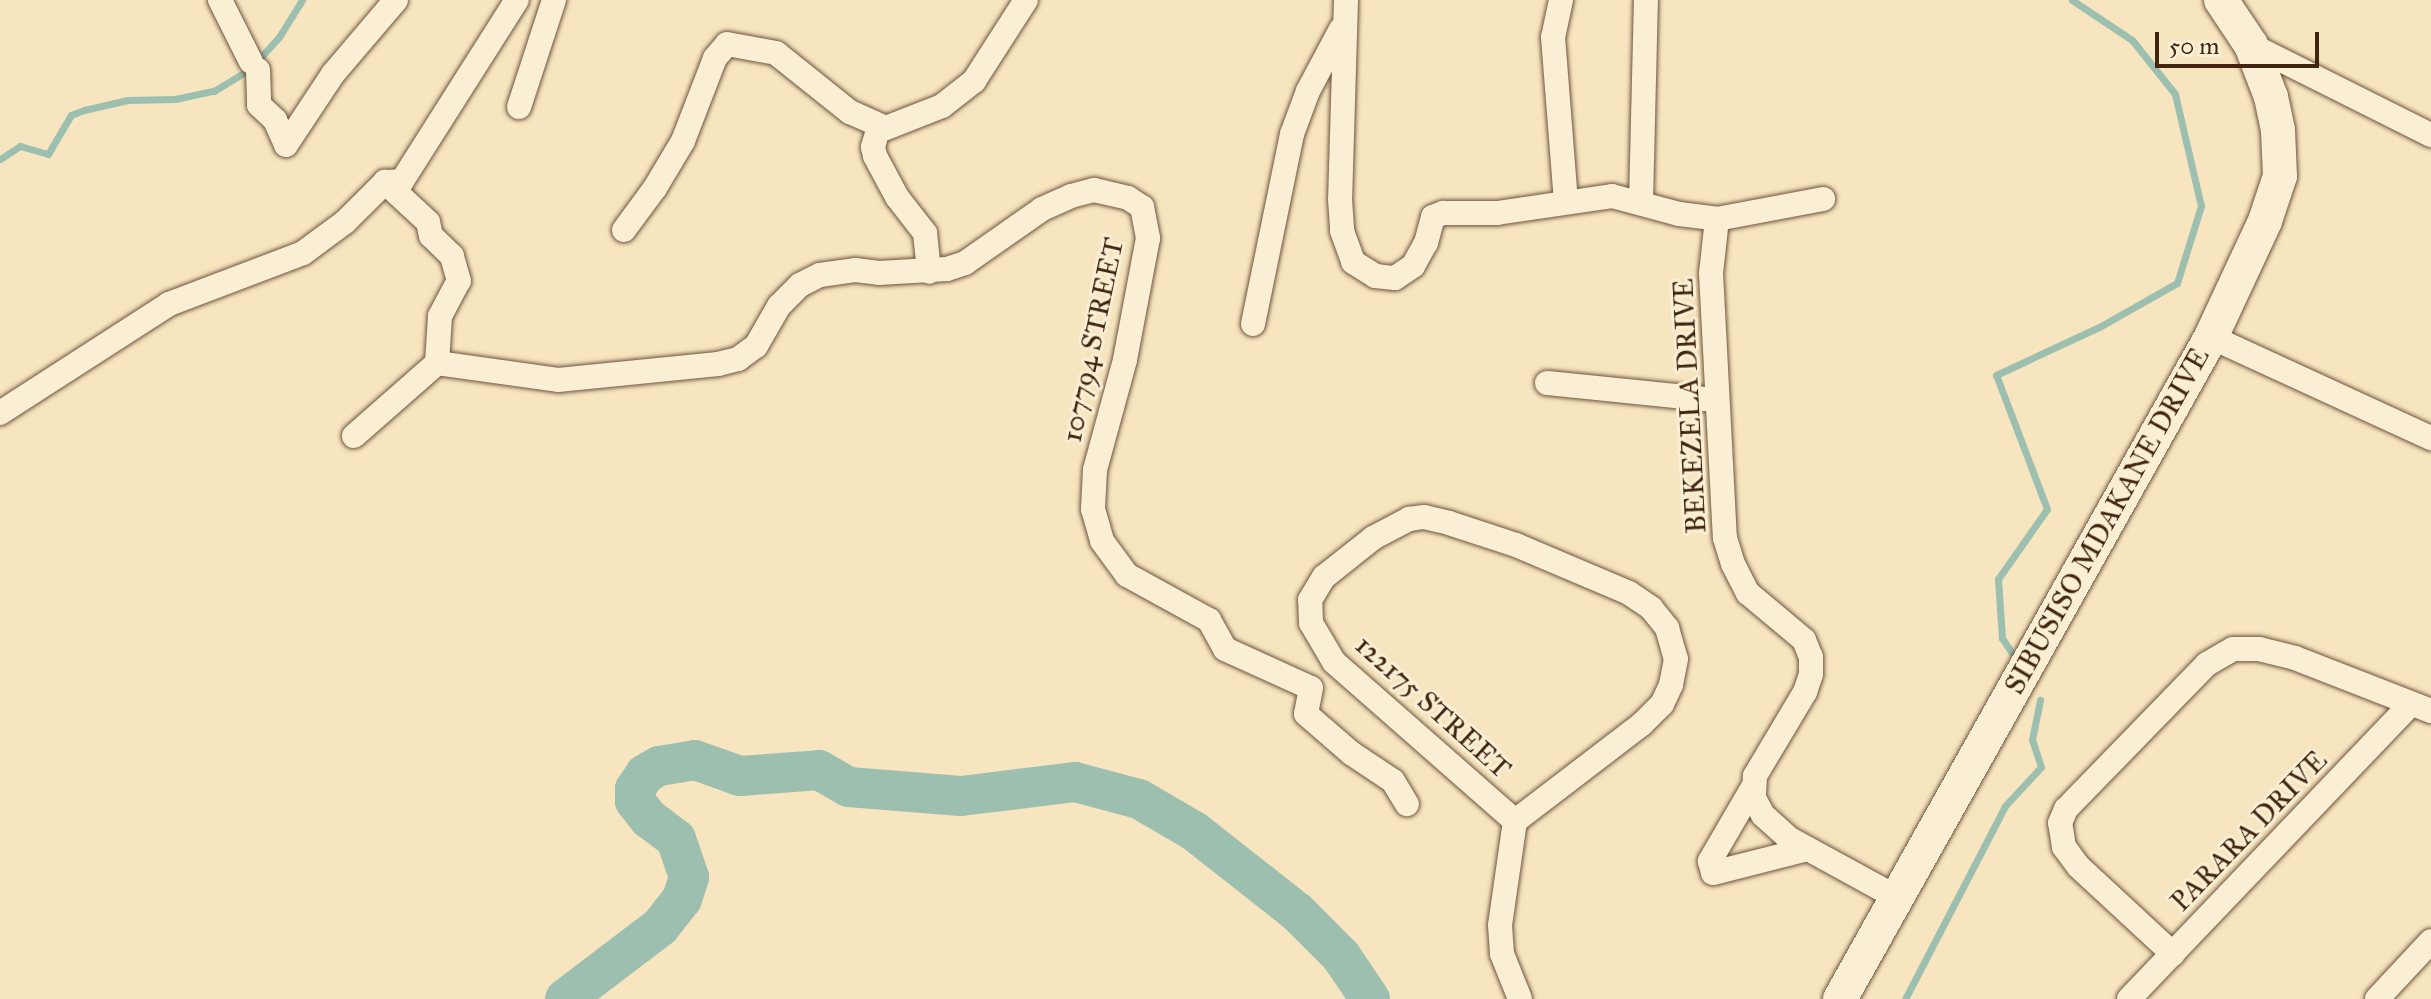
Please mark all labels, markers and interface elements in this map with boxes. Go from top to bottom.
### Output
scale bar [2159,16,2323,66]
text: 50 m [2169,31,2219,61]
street label: 107794 STREET [1055,235,1131,445]
street label: BEKEZELA DRIVE [1667,278,1713,534]
street label: SIBUSISO MDAKANE DRIVE [1998,342,2216,700]
street label: 122175 STREET [1348,628,1518,786]
street label: PARARA DRIVE [2164,744,2334,918]

